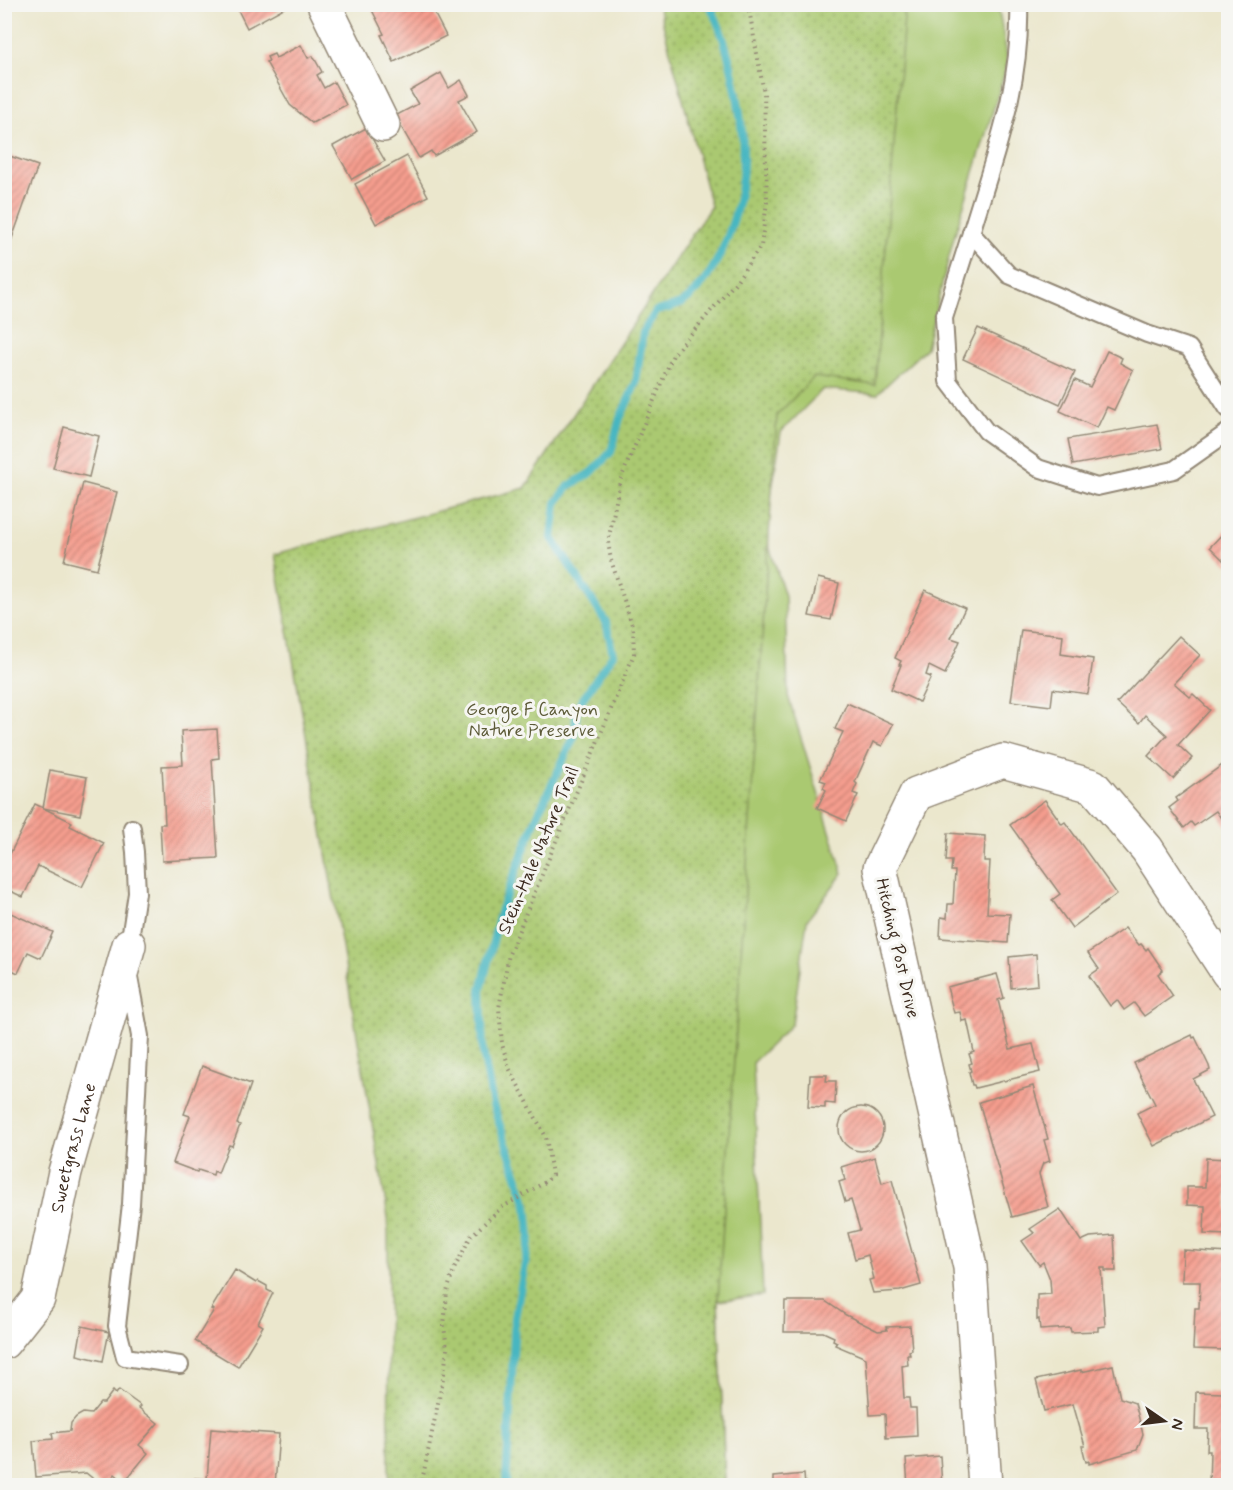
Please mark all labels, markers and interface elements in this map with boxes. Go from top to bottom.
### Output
park label: George F Canyon Nature Preserve [466,698,598,743]
street label: Stein-Hale Nature Trail [493,763,585,938]
street label: Hitching Post Drive [867,876,925,1021]
street label: Sweetgrass Lane [46,1080,103,1215]
north arrow [1134,1391,1194,1451]
text: N [1166,1417,1189,1432]

